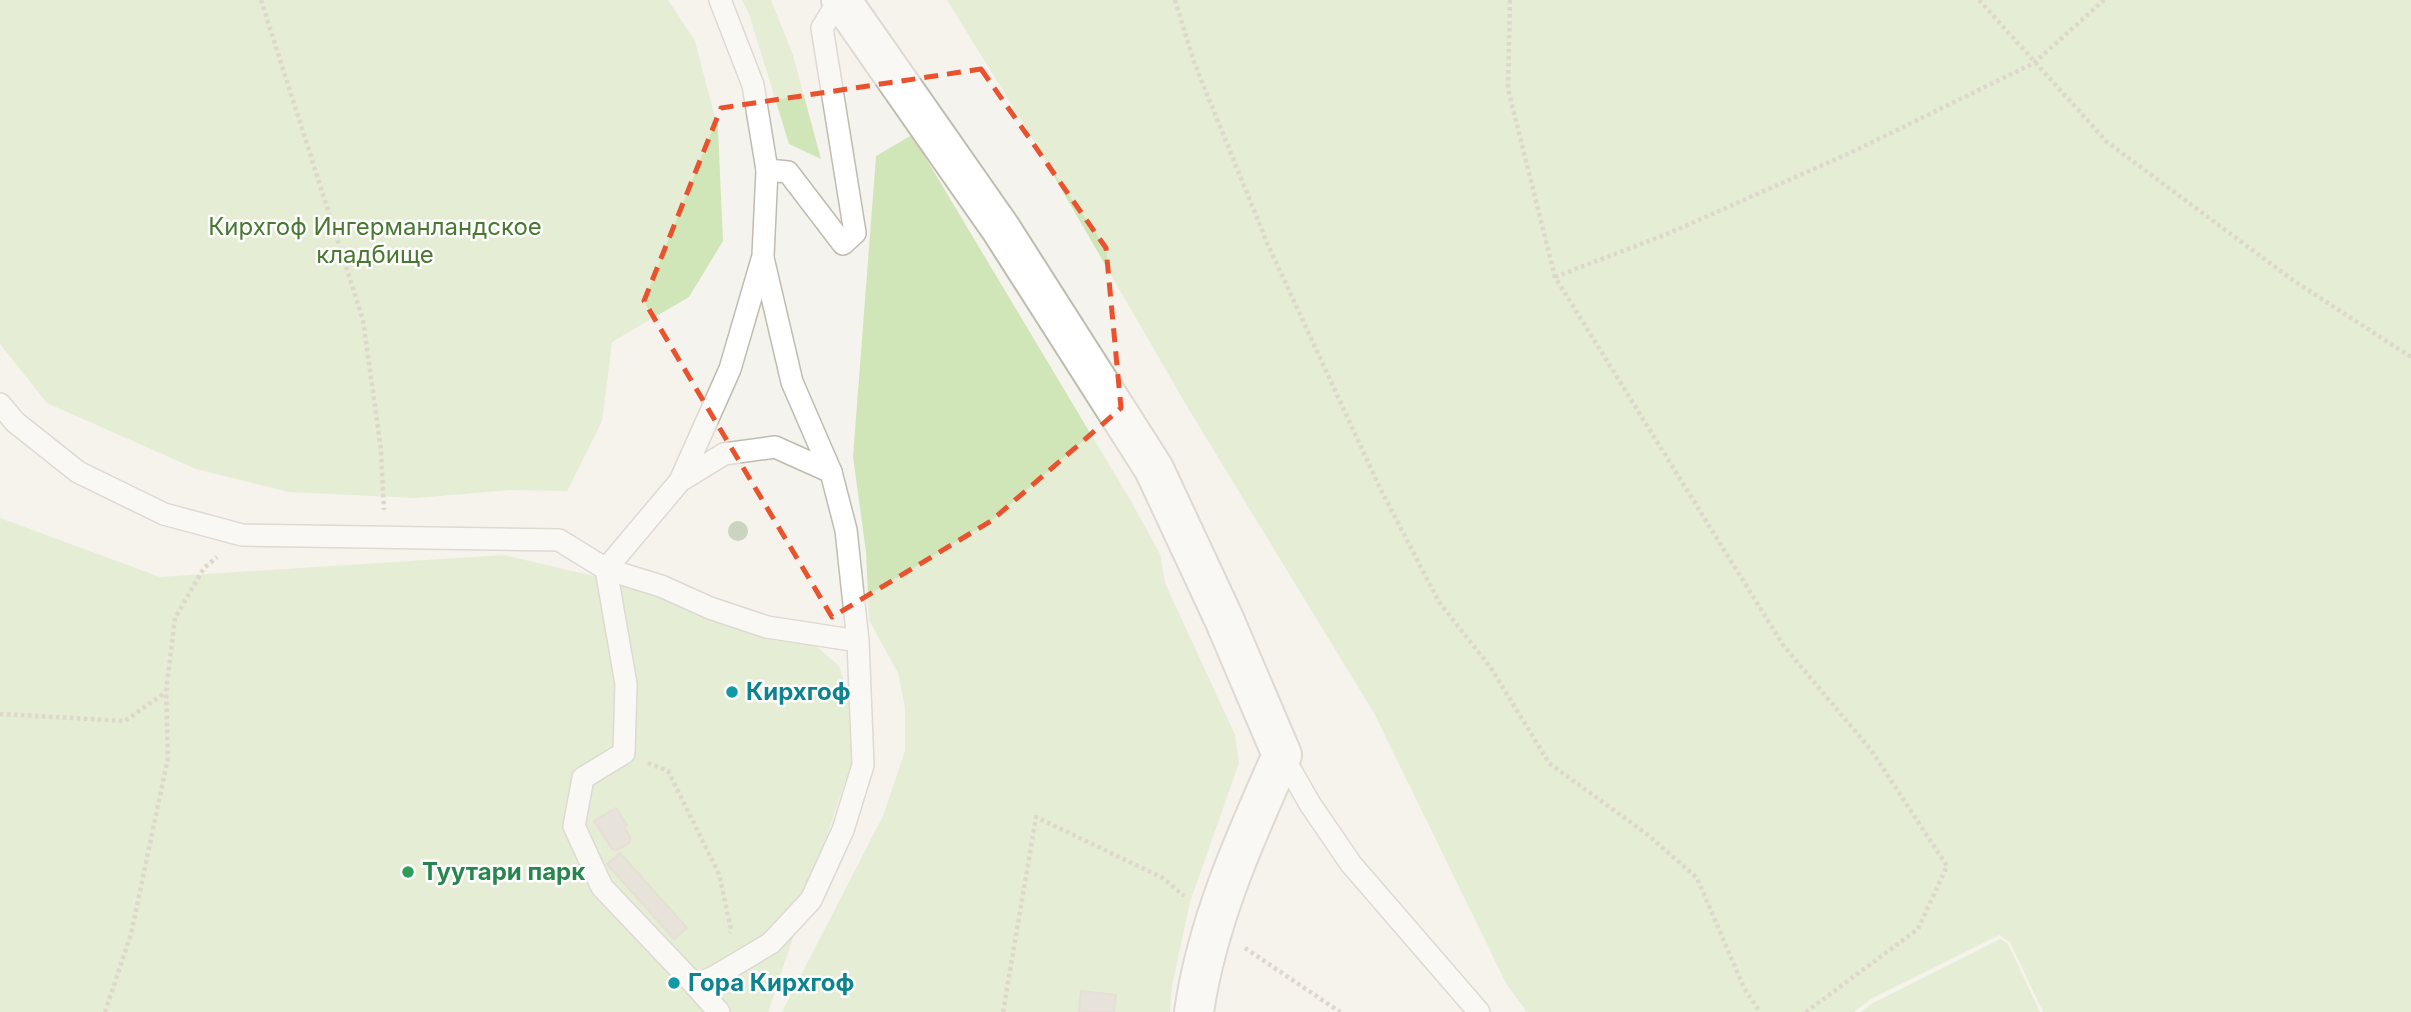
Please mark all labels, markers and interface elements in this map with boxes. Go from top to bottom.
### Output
park label: Кирхгоф Ингерманландское кладбище [208,212,542,269]
place label: Кирхгоф [746,677,851,706]
marker: Кирхгоф [724,684,740,700]
place label: Туутари парк [422,857,585,886]
marker: Туутари парк [400,864,416,880]
place label: Гора Кирхгоф [688,968,854,997]
marker: Гора Кирхгоф [666,975,682,991]

